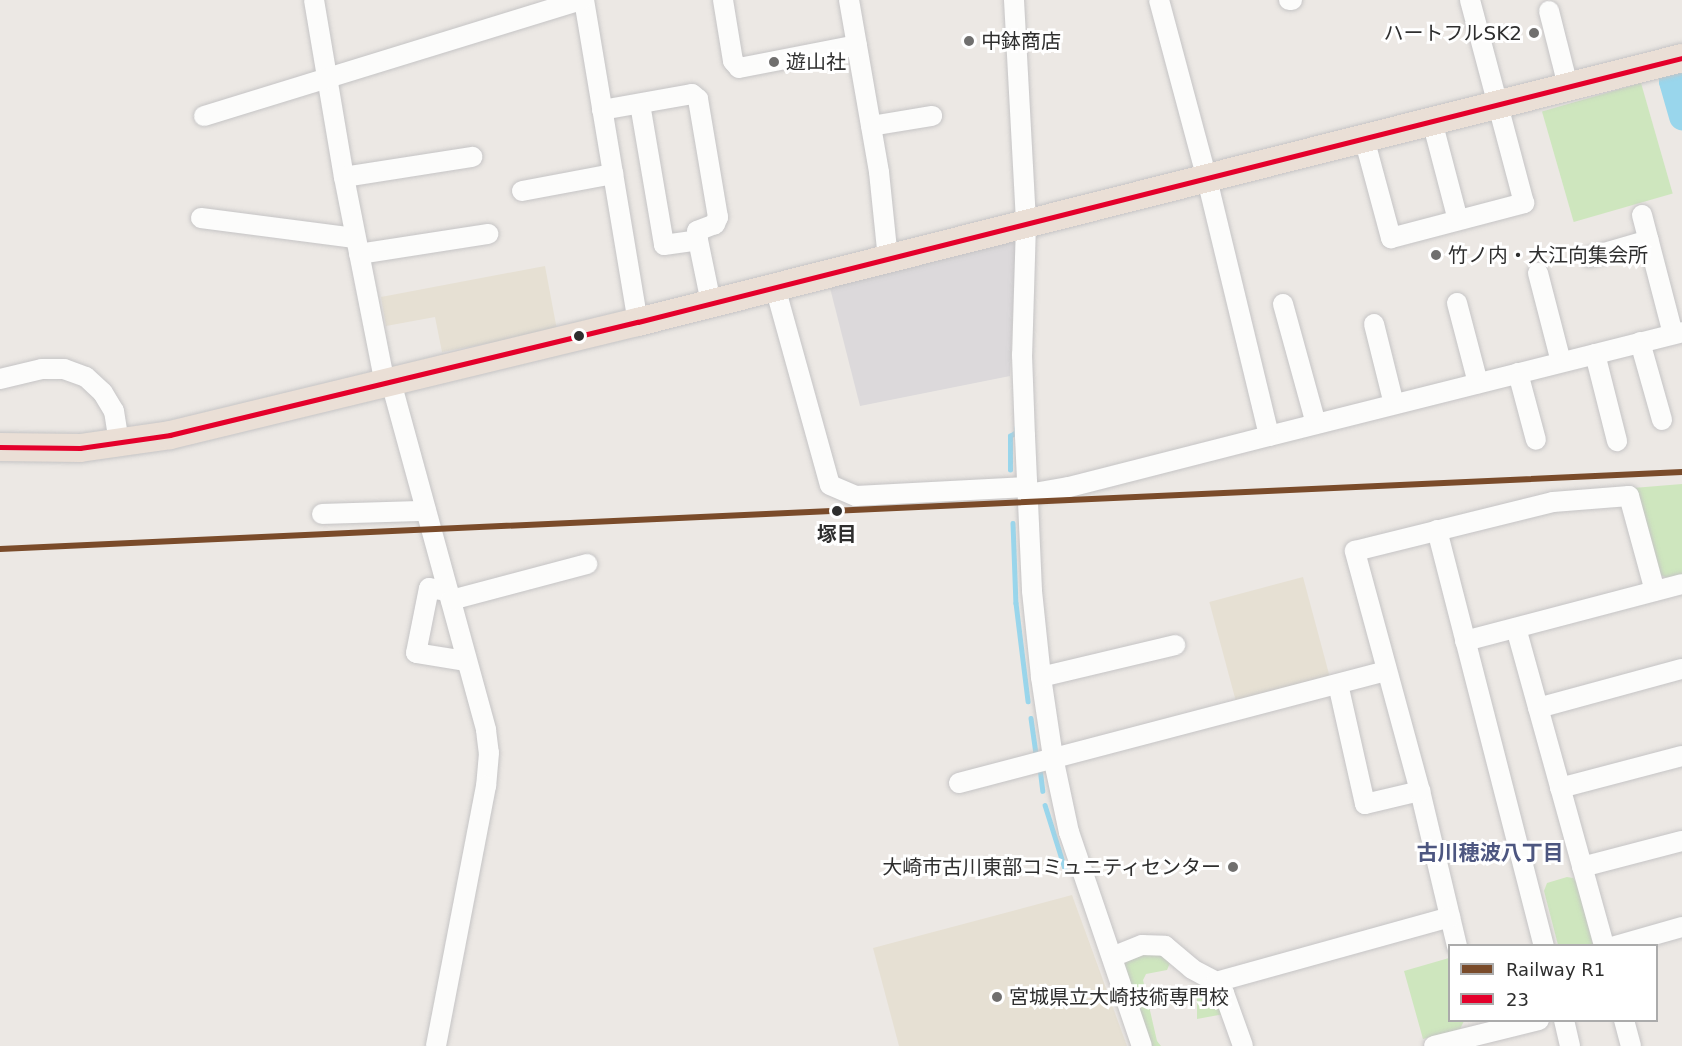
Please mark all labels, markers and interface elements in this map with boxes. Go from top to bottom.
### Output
place label: ハートフルSK2 [1383,21,1522,45]
marker: ハートフルSK2 [1527,26,1541,40]
place label: 中鉢商店 [981,29,1061,53]
marker: 中鉢商店 [962,34,976,48]
place label: 遊山社 [786,50,846,74]
marker: 遊山社 [767,55,781,69]
place label: 竹ノ内・大江向集会所 [1448,243,1648,267]
marker: 竹ノ内・大江向集会所 [1429,248,1443,262]
unlabelled marker [573,330,585,342]
marker: 塚目 [828,502,846,520]
place label: 塚目 [817,522,857,546]
district label: 古川穂波八丁目 [1417,840,1563,866]
place label: 大崎市古川東部コミュニティセンター [881,855,1221,879]
marker: 大崎市古川東部コミュニティセンター [1226,860,1240,874]
legend [1448,944,1658,1022]
text: Railway R1 [1506,959,1605,980]
place label: 宮城県立大崎技術専門校 [1009,985,1229,1009]
text: 23 [1506,989,1529,1010]
marker: 宮城県立大崎技術専門校 [990,990,1004,1004]

